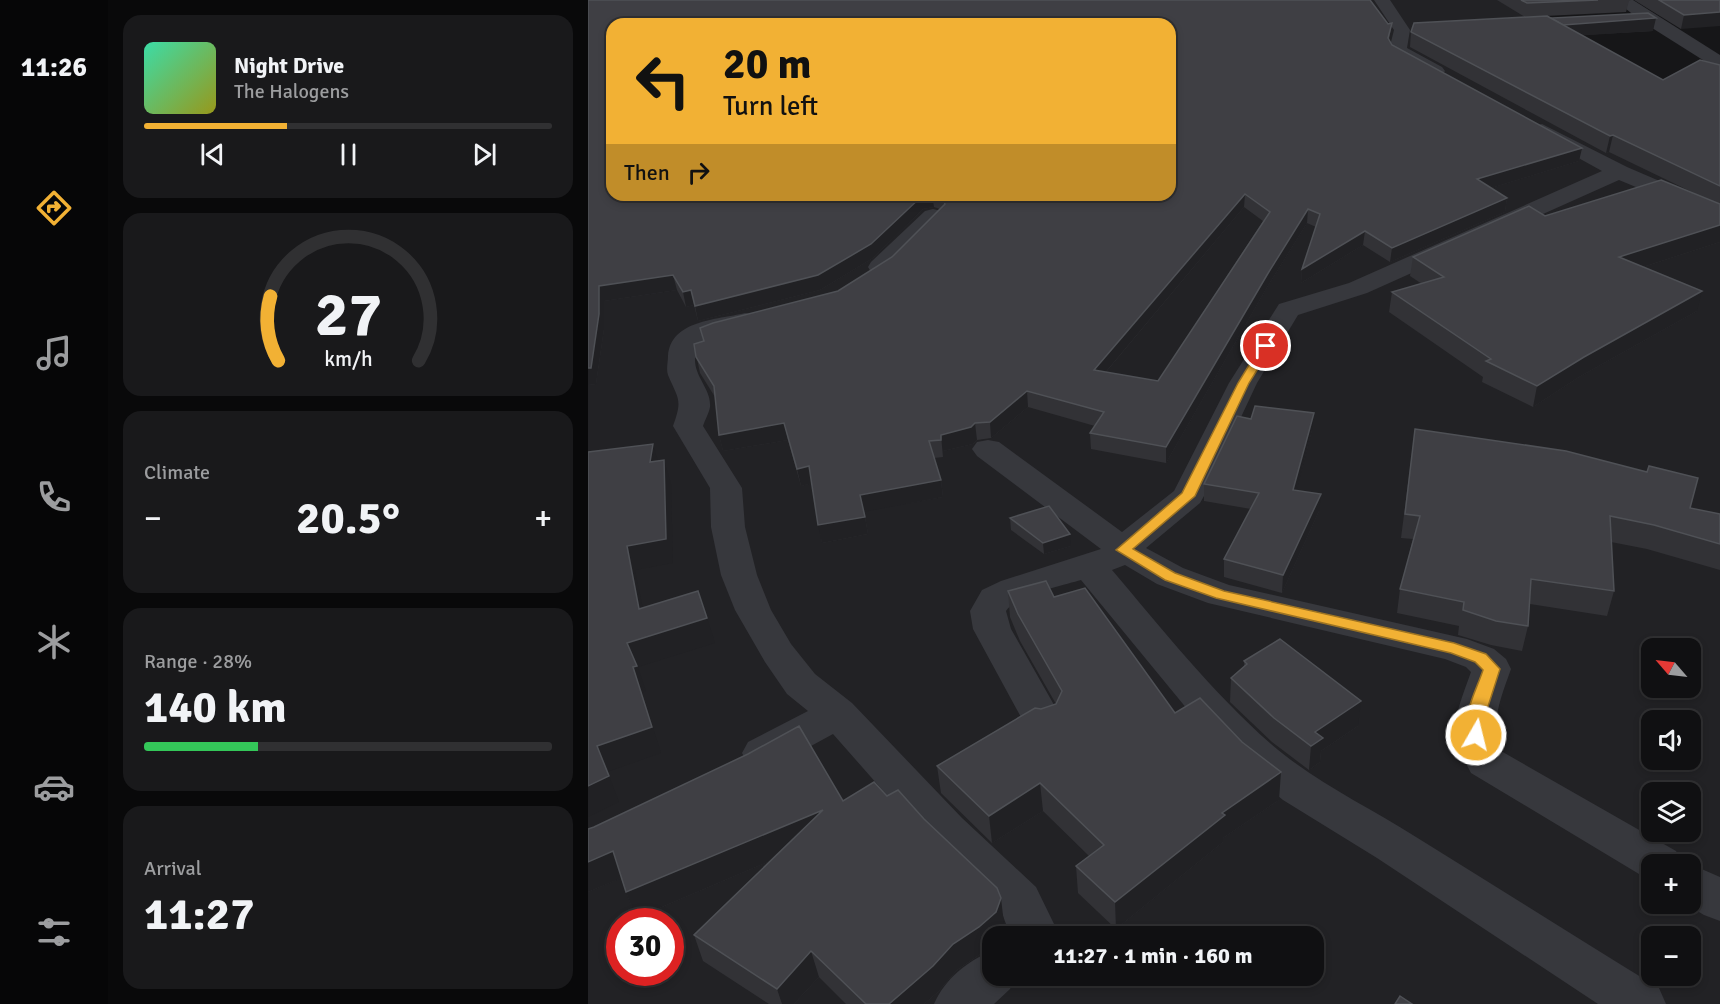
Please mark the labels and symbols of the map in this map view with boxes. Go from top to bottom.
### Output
pin [1240,320,1291,371]
north arrow [1641,638,1701,698]
position arrow [1444,703,1508,767]
speed limit sign: 30 [606,908,684,986]

